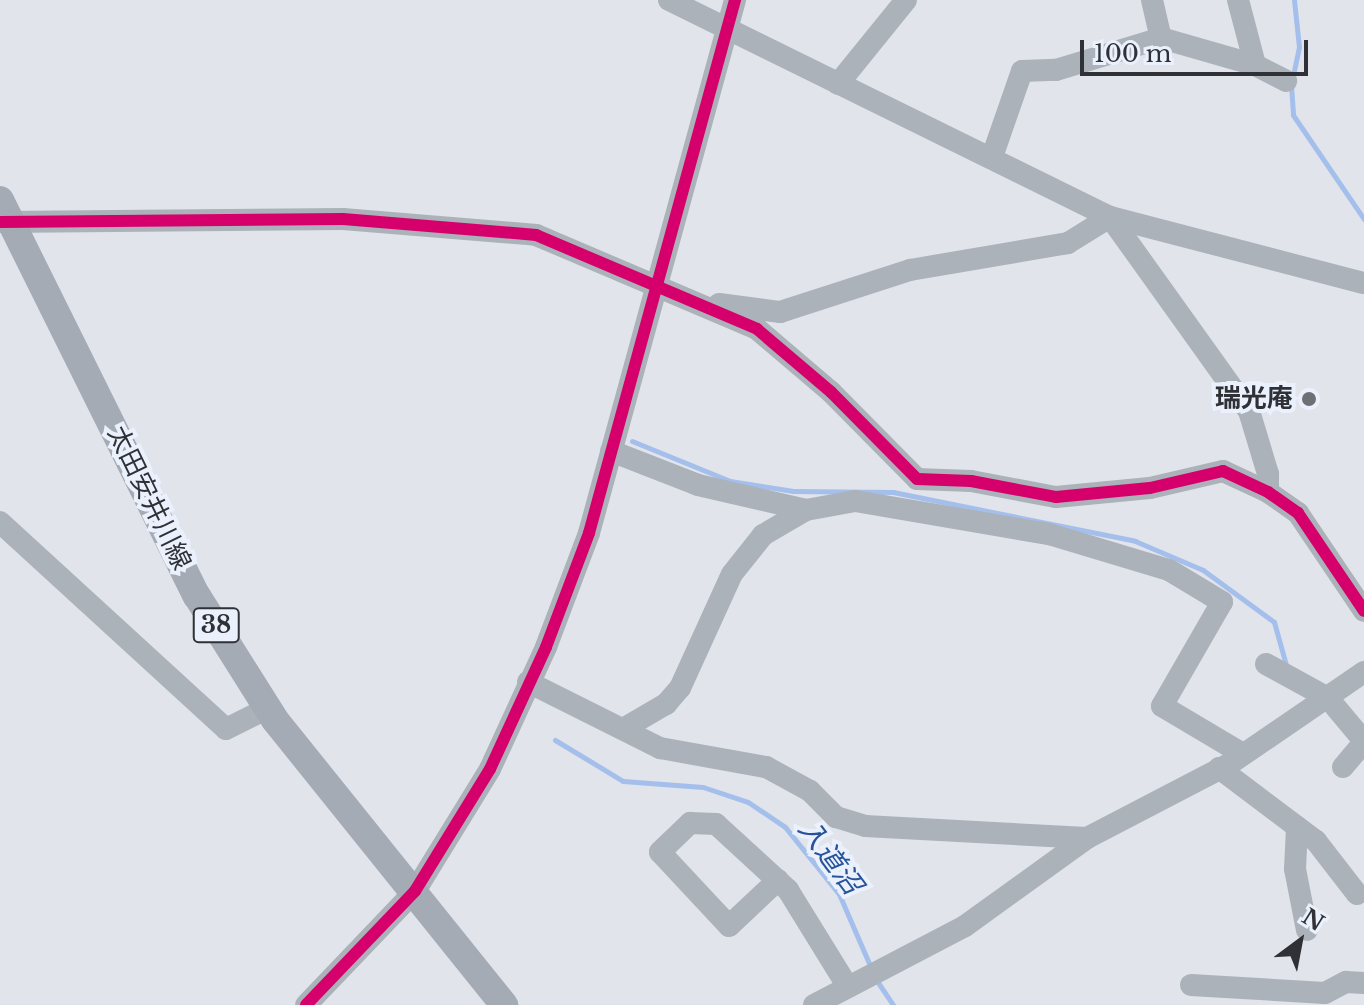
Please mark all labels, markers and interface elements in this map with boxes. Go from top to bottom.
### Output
scale bar [1084,24,1312,74]
text: 100 m [1094,39,1172,68]
place label: 瑞光庵 [1215,383,1293,415]
marker: 瑞光庵 [1300,390,1318,408]
street label: 太田安井川線 [101,421,197,575]
road number: 38 [192,605,240,645]
water label: 入道沼 [791,813,869,901]
north arrow [1260,901,1340,981]
text: N [1297,903,1329,937]

